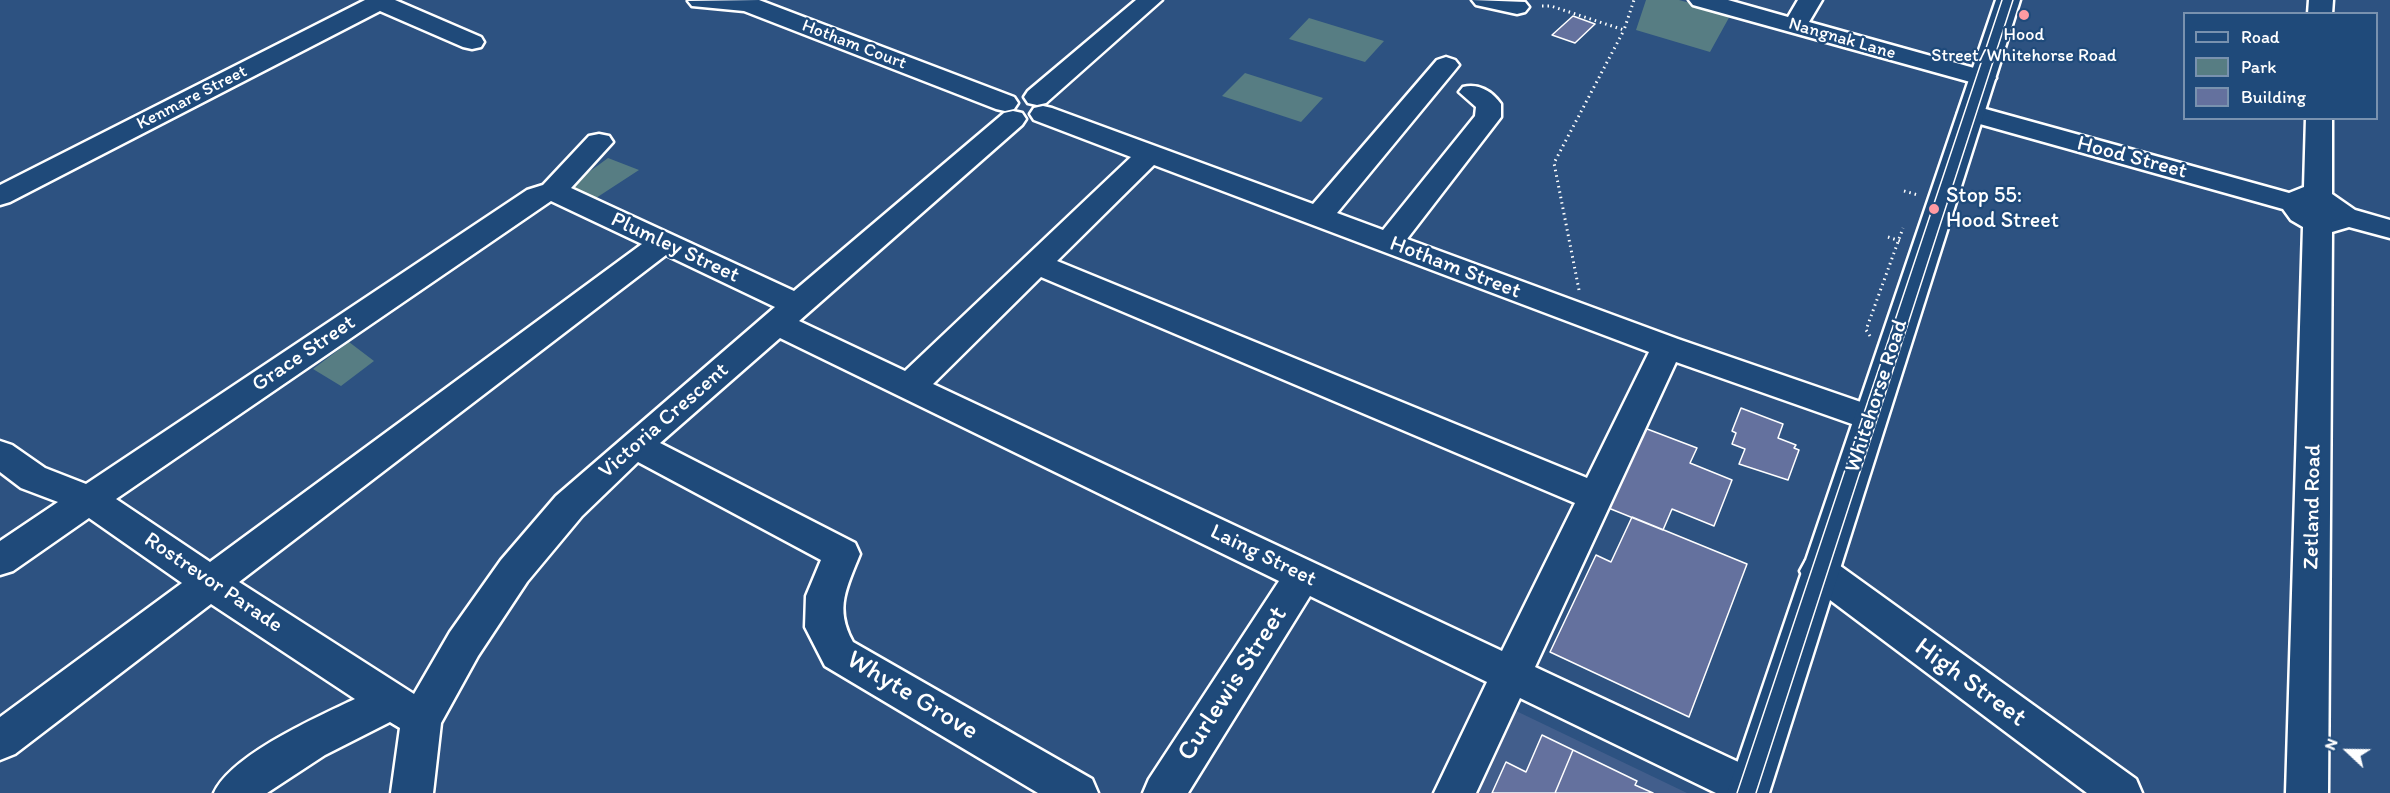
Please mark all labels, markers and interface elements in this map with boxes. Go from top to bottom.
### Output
marker: Hood Street/Whitehorse Road [2017,8,2031,22]
legend [2183,12,2378,120]
street label: Nangnak Lane [1786,13,1898,65]
street label: Hotham Court [799,15,909,75]
place label: Hood Street/Whitehorse Road [1931,24,2117,66]
text: Road [2241,26,2280,48]
text: Park [2241,56,2276,78]
street label: Kenmare Street [133,61,251,135]
text: Building [2241,86,2306,108]
street label: Hood Street [2074,131,2190,185]
place label: Stop 55: Hood Street [1946,183,2059,234]
marker: Stop 55: Hood Street [1927,202,1941,216]
street label: Plumley Street [607,207,743,289]
street label: Hotham Street [1386,231,1524,305]
street label: Grace Street [247,310,361,398]
street label: Whitehorse Road [1840,316,1914,476]
street label: Victoria Crescent [594,357,734,485]
street label: Zetland Road [2299,444,2327,570]
street label: Laing Street [1206,519,1320,593]
street label: Rostrevor Parade [139,527,287,639]
street label: Curlewis Street [1171,601,1295,767]
street label: High Street [1908,631,2032,735]
street label: Whyte Grove [840,644,984,748]
north arrow [2318,721,2378,781]
text: N [2320,735,2342,753]

